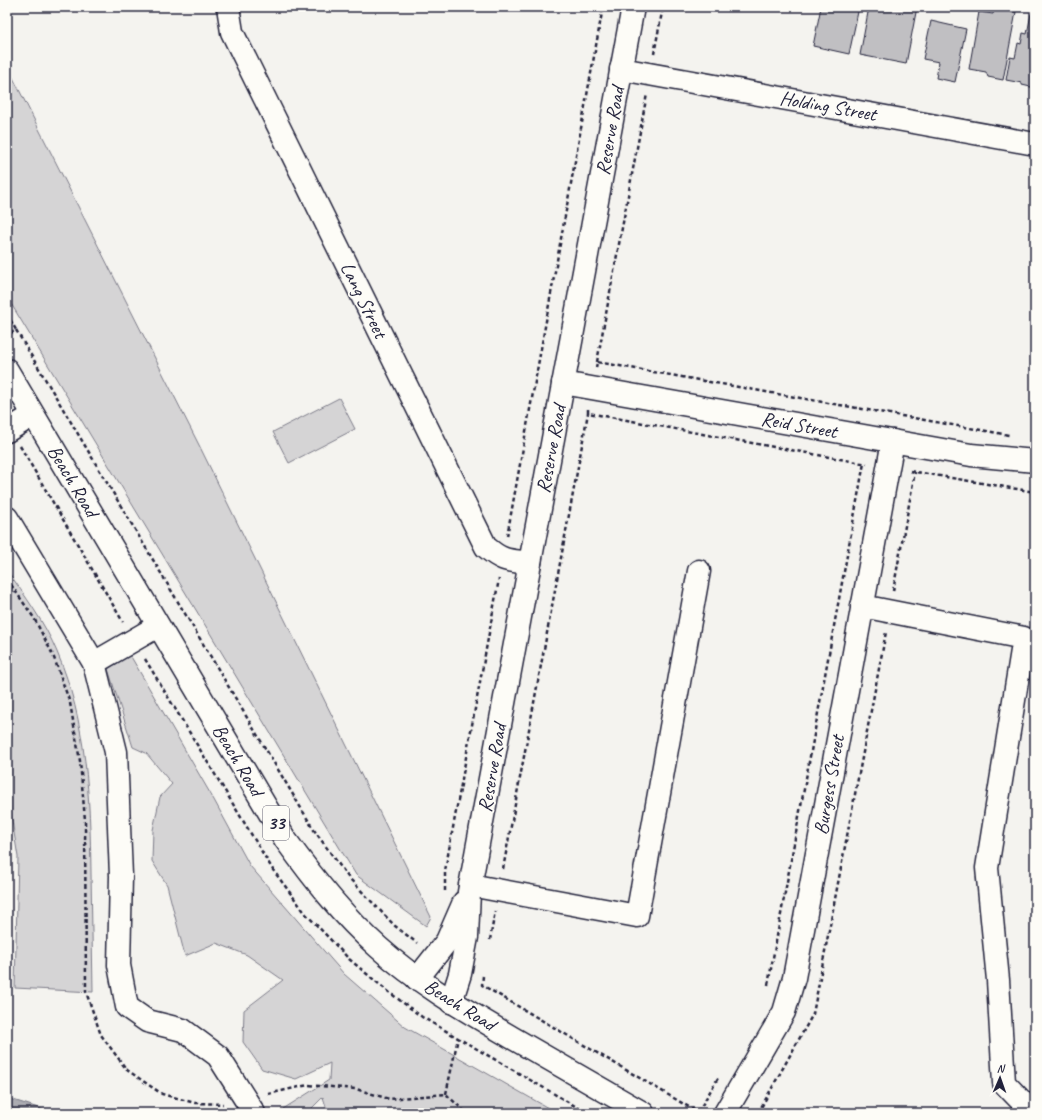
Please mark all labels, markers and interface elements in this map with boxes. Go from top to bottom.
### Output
street label: Reserve Road [590,82,631,177]
street label: Holding Street [778,85,880,127]
street label: Lang Street [335,258,394,344]
street label: Reserve Road [530,400,572,495]
street label: Reid Street [759,406,841,444]
street label: Beach Road [42,440,106,524]
street label: Beach Road [207,719,271,803]
street label: Reserve Road [472,719,513,814]
street label: Burgess Street [808,731,850,837]
road number: 33 [263,806,289,840]
street label: Beach Road [420,973,503,1038]
north arrow [980,1058,1020,1098]
text: N [997,1061,1006,1075]

